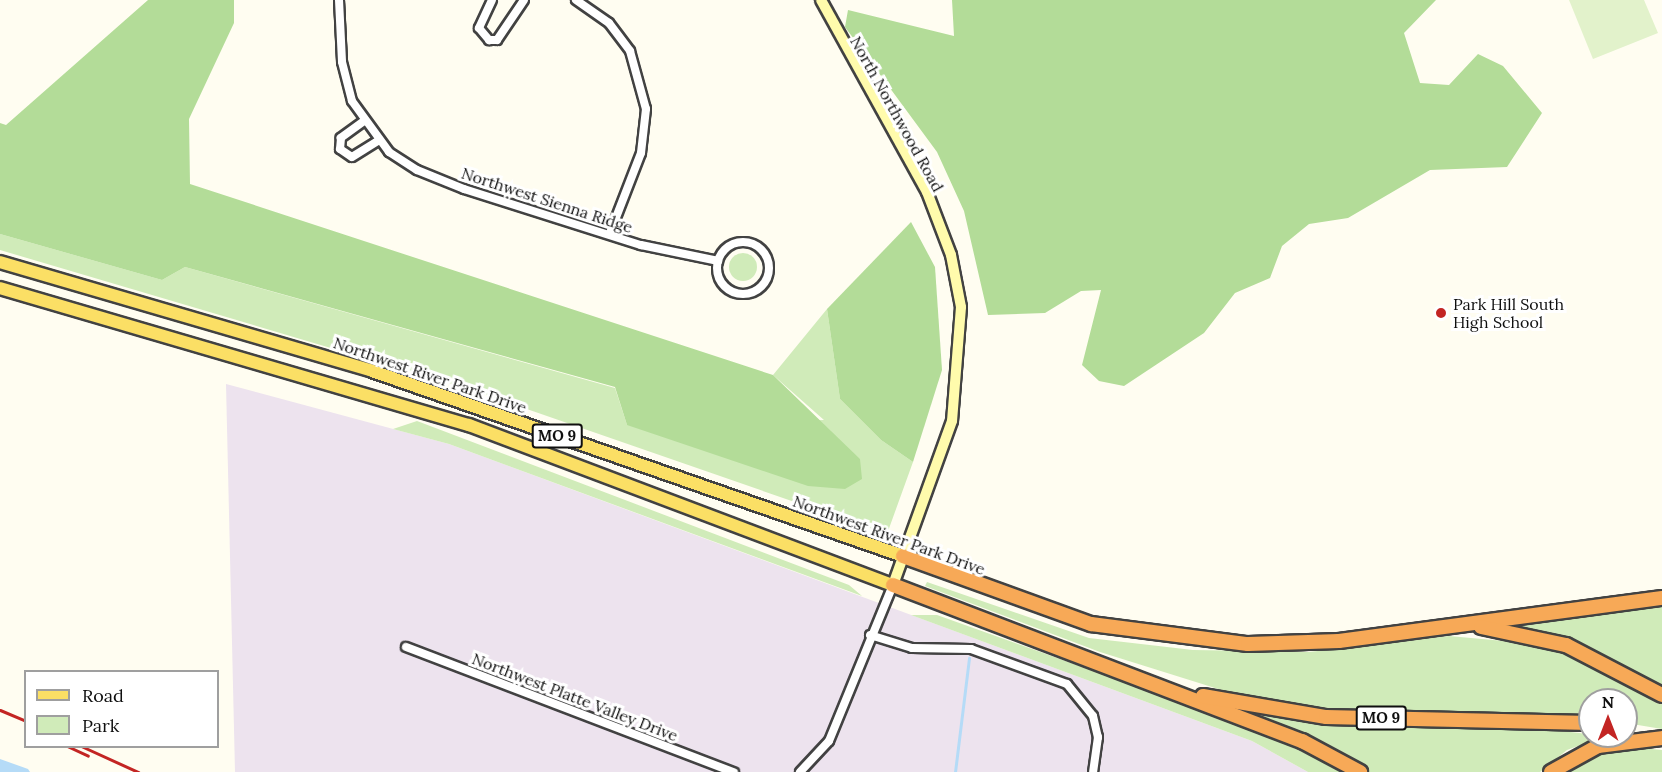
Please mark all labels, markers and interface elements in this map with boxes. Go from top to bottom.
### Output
street label: North Northwood Road [846,33,948,195]
street label: Northwest Sienna Ridge [459,163,635,237]
place label: Park Hill South High School [1453,294,1564,332]
marker: Park Hill South High School [1434,306,1448,320]
street label: Northwest River Park Drive [331,333,529,417]
road number: MO 9 [532,424,582,448]
street label: Northwest River Park Drive [790,491,988,579]
street label: Northwest Platte Valley Drive [469,649,681,745]
legend [24,670,219,748]
text: Road [82,684,124,707]
north arrow [1578,688,1638,748]
text: N [1602,692,1614,712]
road number: MO 9 [1356,706,1406,730]
text: Park [82,714,119,737]

